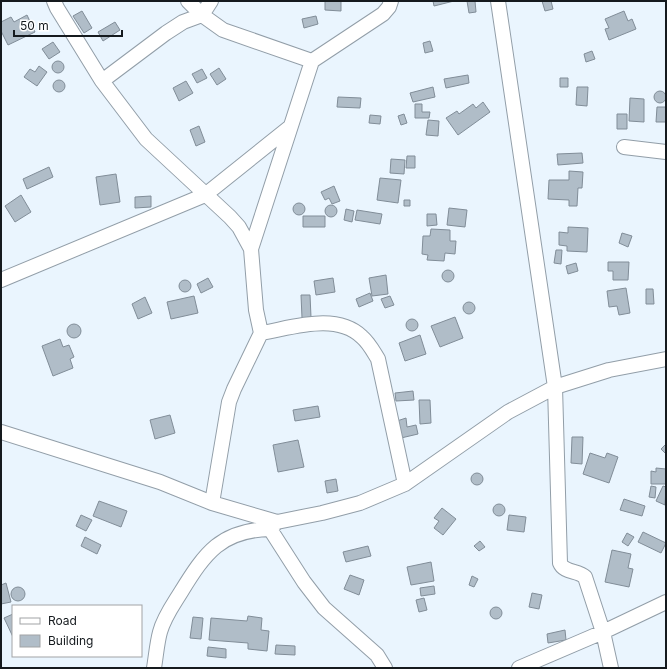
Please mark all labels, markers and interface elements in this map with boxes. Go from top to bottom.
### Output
scale bar [14,12,122,38]
text: 50 m [20,18,49,33]
legend [12,605,142,657]
text: Road [48,613,77,628]
text: Building [48,633,93,648]

